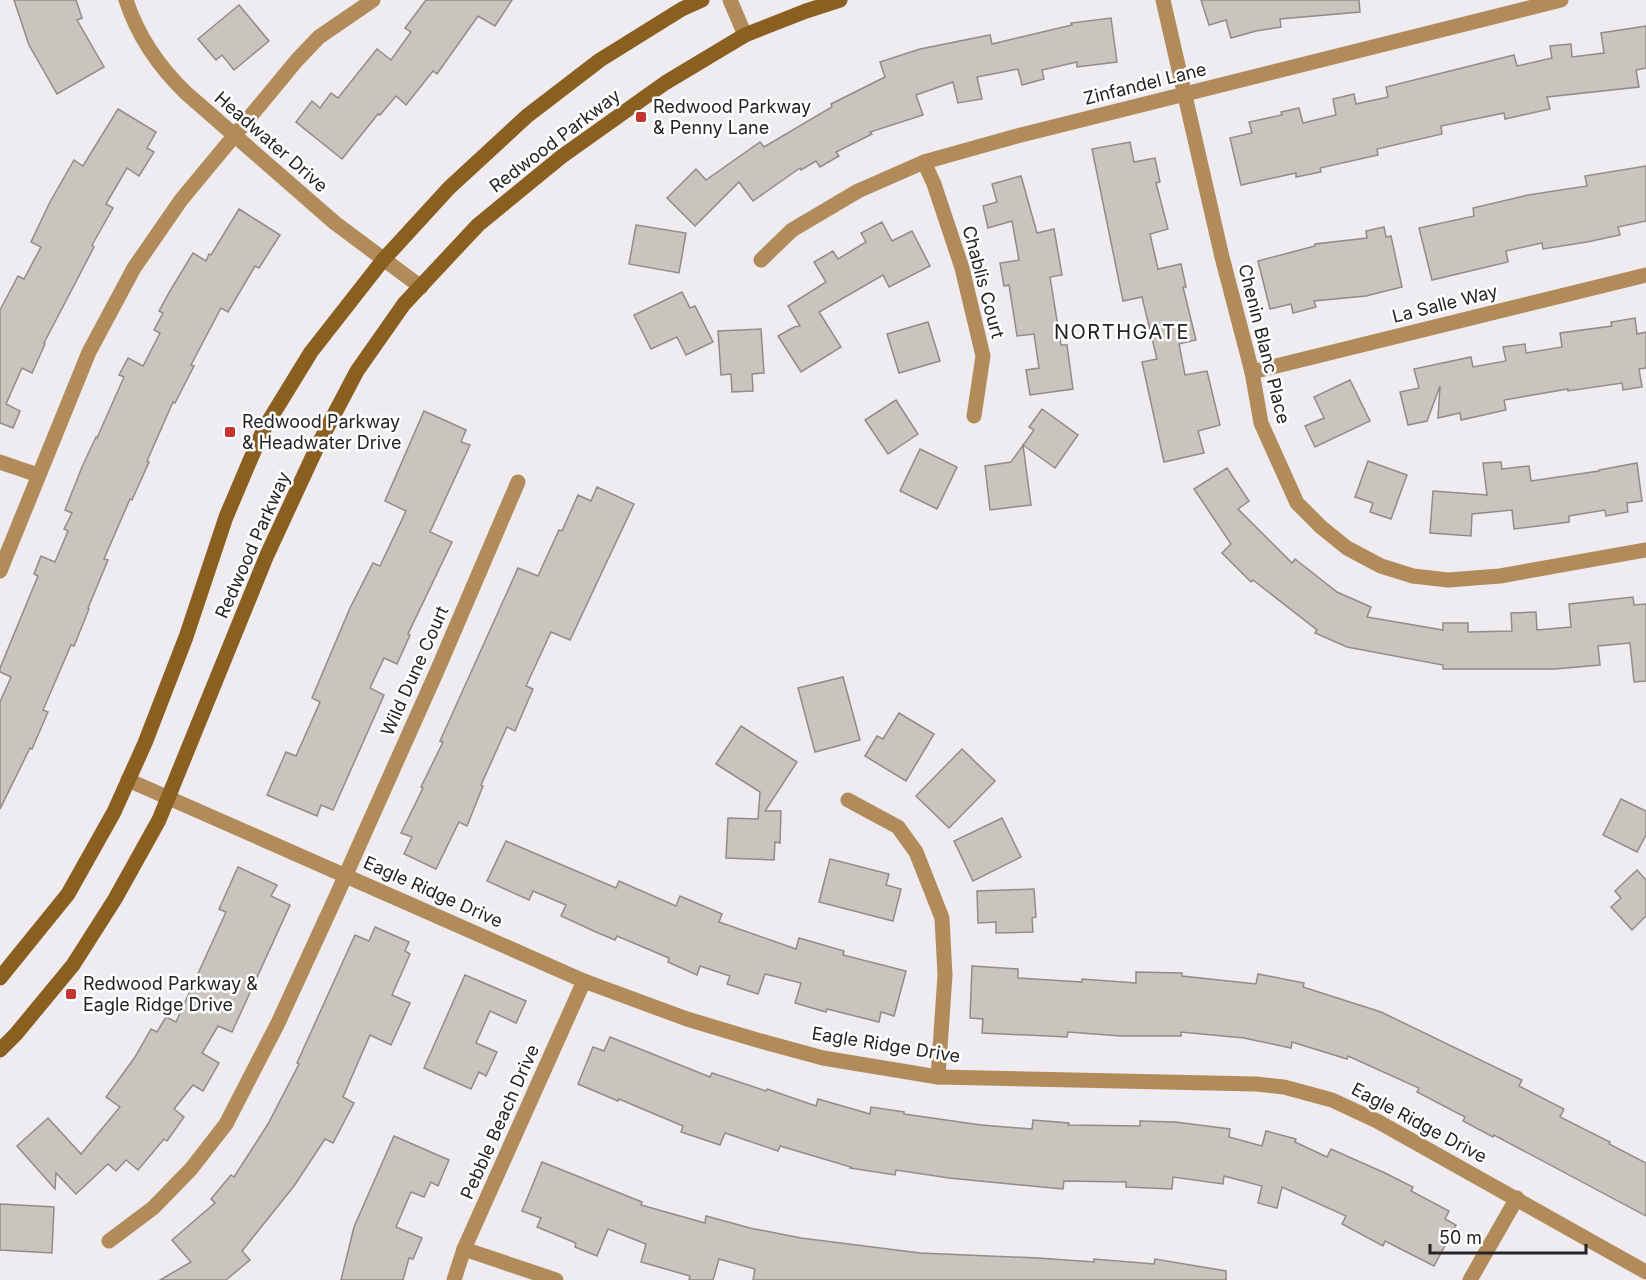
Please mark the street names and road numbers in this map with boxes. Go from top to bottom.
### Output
street label: Zinfandel Lane [1081,58,1208,109]
street label: Redwood Parkway [485,85,624,197]
street label: Headwater Drive [211,87,332,196]
street label: Chablis Court [958,223,1009,341]
street label: Chenin Blanc Place [1234,262,1295,426]
street label: La Salle Way [1390,280,1500,327]
street label: Redwood Parkway [211,468,294,621]
street label: Wild Dune Court [376,603,453,739]
street label: Eagle Ridge Drive [360,851,506,932]
street label: Eagle Ridge Drive [810,1022,962,1067]
street label: Pebble Beach Drive [456,1041,543,1202]
street label: Eagle Ridge Drive [1348,1078,1490,1167]

